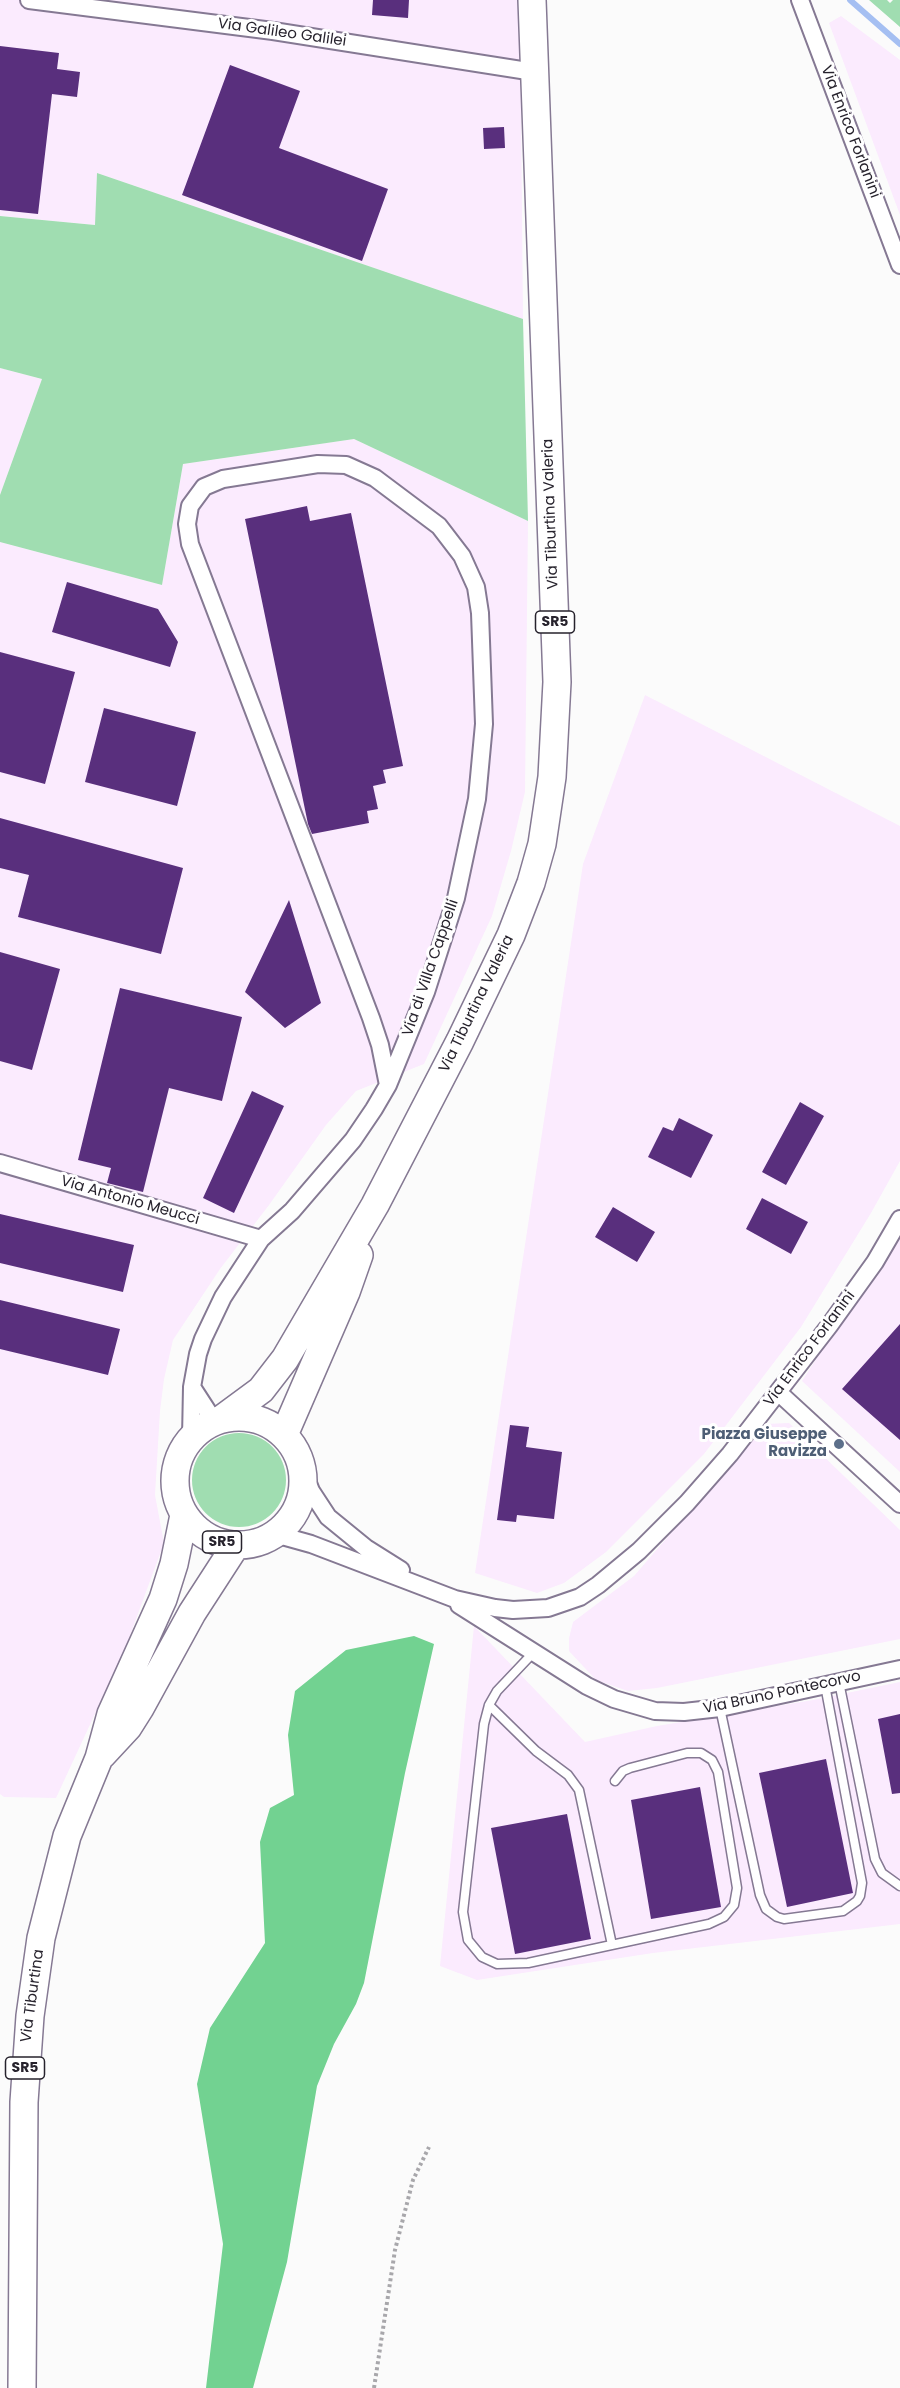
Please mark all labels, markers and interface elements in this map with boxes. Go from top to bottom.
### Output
street label: Via Galileo Galilei [217,15,347,51]
street label: Via Enrico Forlanini [816,63,884,201]
street label: Via Tiburtina Valeria [539,438,563,590]
road number: SR5 [536,611,574,633]
street label: Via di Villa Cappelli [399,897,463,1039]
street label: Via Tiburtina Valeria [436,932,518,1076]
street label: Via Antonio Meucci [59,1173,201,1229]
street label: Via Enrico Forlanini [761,1288,859,1410]
place label: Piazza Giuseppe Ravizza [702,1426,827,1461]
marker: Piazza Giuseppe Ravizza [832,1437,846,1451]
road number: SR5 [202,1531,242,1553]
street label: Via Bruno Pontecorvo [702,1668,862,1718]
street label: Via Tiburtina [18,1948,48,2044]
road number: SR5 [6,2057,44,2079]

